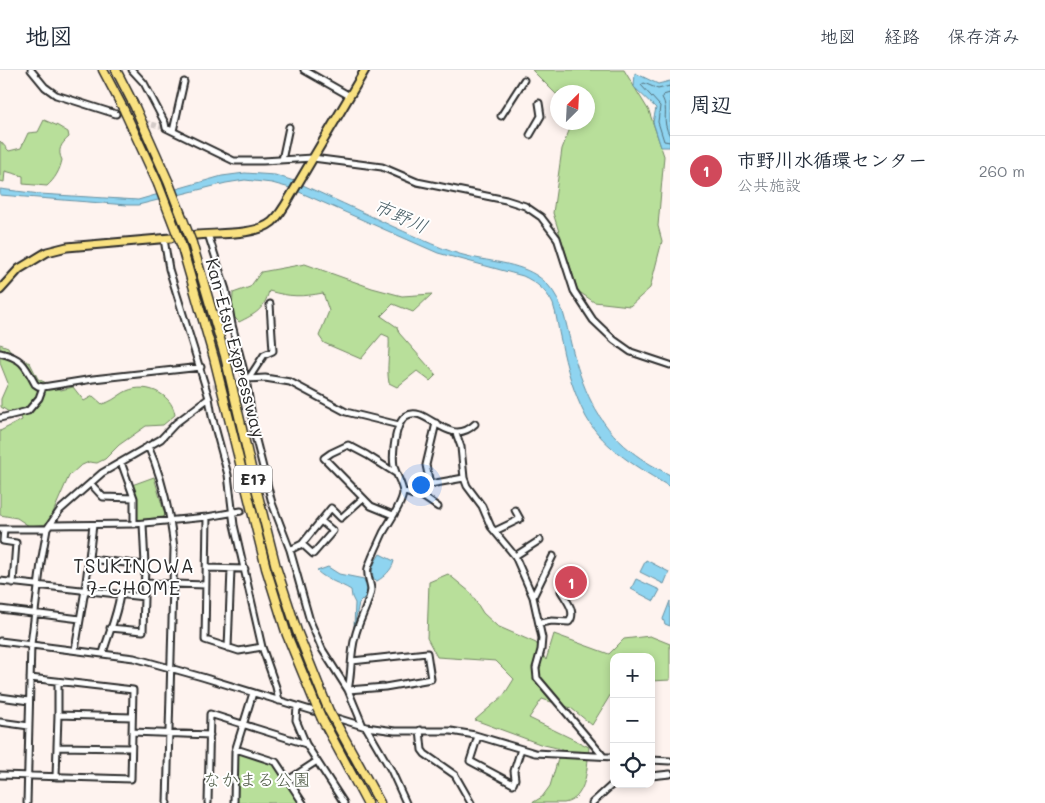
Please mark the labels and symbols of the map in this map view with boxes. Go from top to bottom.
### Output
north arrow [550,85,595,130]
water label: 市野川 [370,193,432,239]
street label: Kan-Etsu Expressway [200,255,272,440]
road number: E17 [234,466,272,492]
your location [408,472,434,498]
district label: TSUKINOWA 7-CHOME [73,553,195,600]
pin: 1 [555,563,587,601]
park label: なかまる公園 [203,767,311,791]

